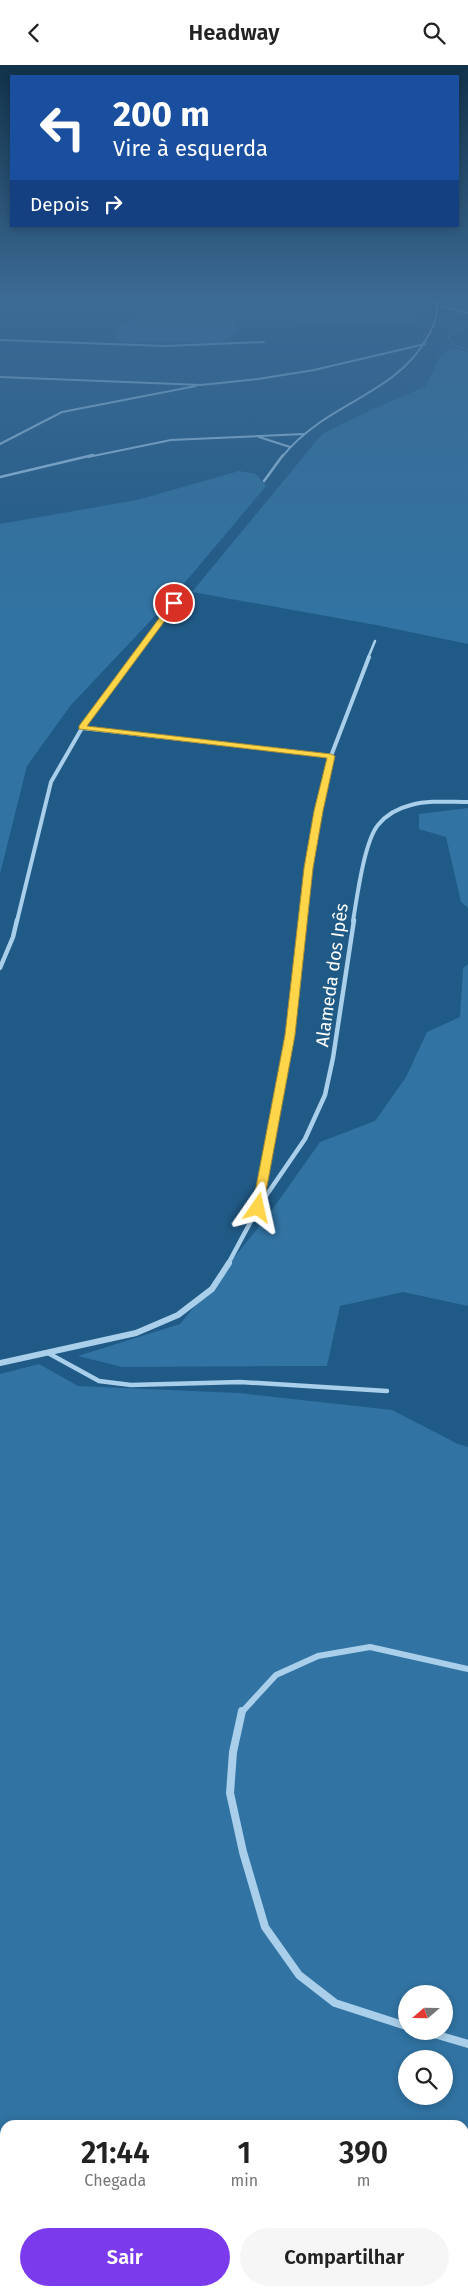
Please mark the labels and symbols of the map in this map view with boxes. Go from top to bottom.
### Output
pin [153,582,195,624]
street label: Alameda dos Ipês [311,902,353,1048]
position arrow [231,1181,283,1233]
north arrow [398,1985,452,2040]

